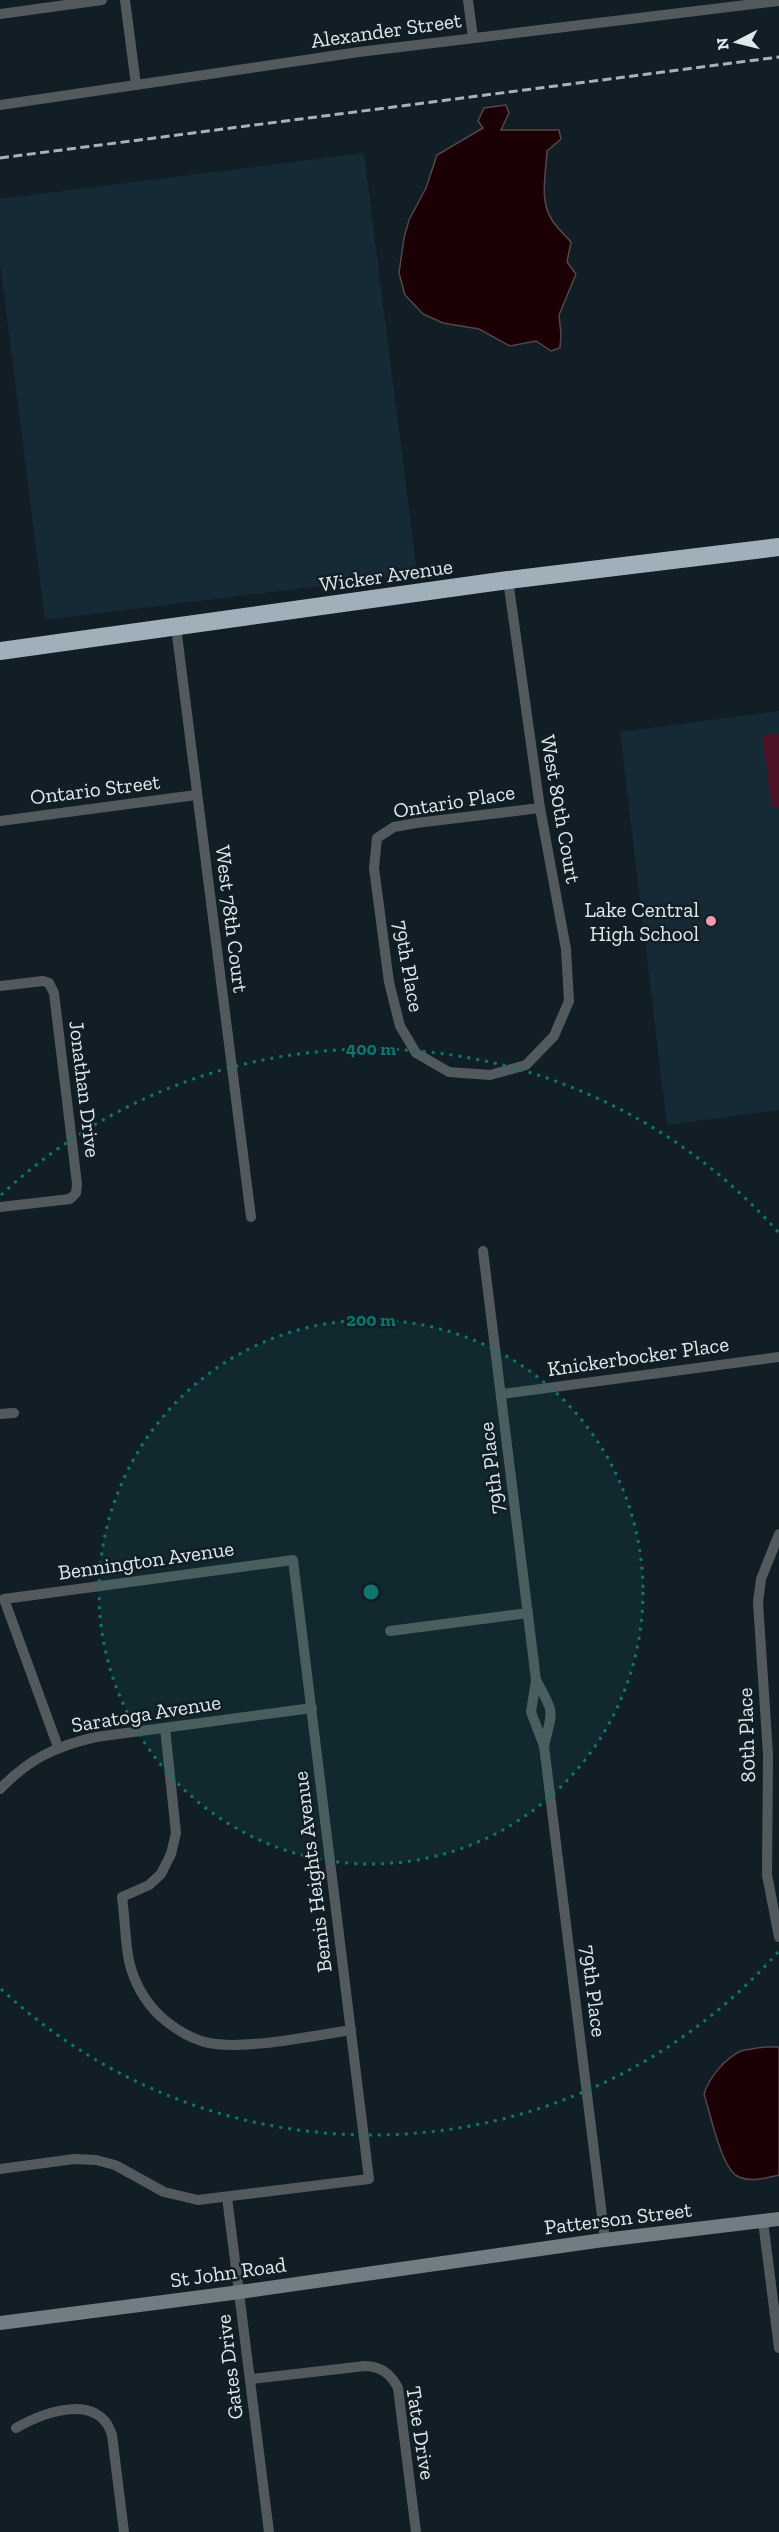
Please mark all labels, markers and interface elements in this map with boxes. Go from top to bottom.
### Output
street label: Alexander Street [309,7,463,53]
north arrow [707,12,767,72]
text: N [712,37,733,51]
street label: Wicker Avenue [318,553,454,597]
street label: West 80th Court [536,733,586,885]
street label: Ontario Street [29,769,162,809]
street label: Ontario Place [391,779,517,823]
street label: West 78th Court [211,844,253,994]
place label: Lake Central High School [584,897,699,946]
marker: Lake Central High School [704,914,718,928]
street label: 79th Place [389,918,429,1014]
street label: Jonathan Drive [64,1019,106,1159]
text: 400 m [346,1038,396,1060]
text: 200 m [346,1309,396,1331]
street label: Knickerbocker Place [546,1331,731,1381]
street label: 79th Place [473,1420,509,1515]
street label: Bennington Avenue [56,1535,236,1585]
centre of rings [361,1582,381,1602]
street label: 80th Place [732,1687,760,1783]
street label: Saratoga Avenue [69,1689,223,1737]
street label: Bemis Heights Avenue [287,1770,337,1974]
street label: 79th Place [576,1944,612,2039]
street label: Patterson Street [543,2197,693,2239]
street label: St John Road [168,2251,288,2293]
street label: Gates Drive [210,2313,248,2421]
street label: Tate Drive [401,2384,441,2482]

